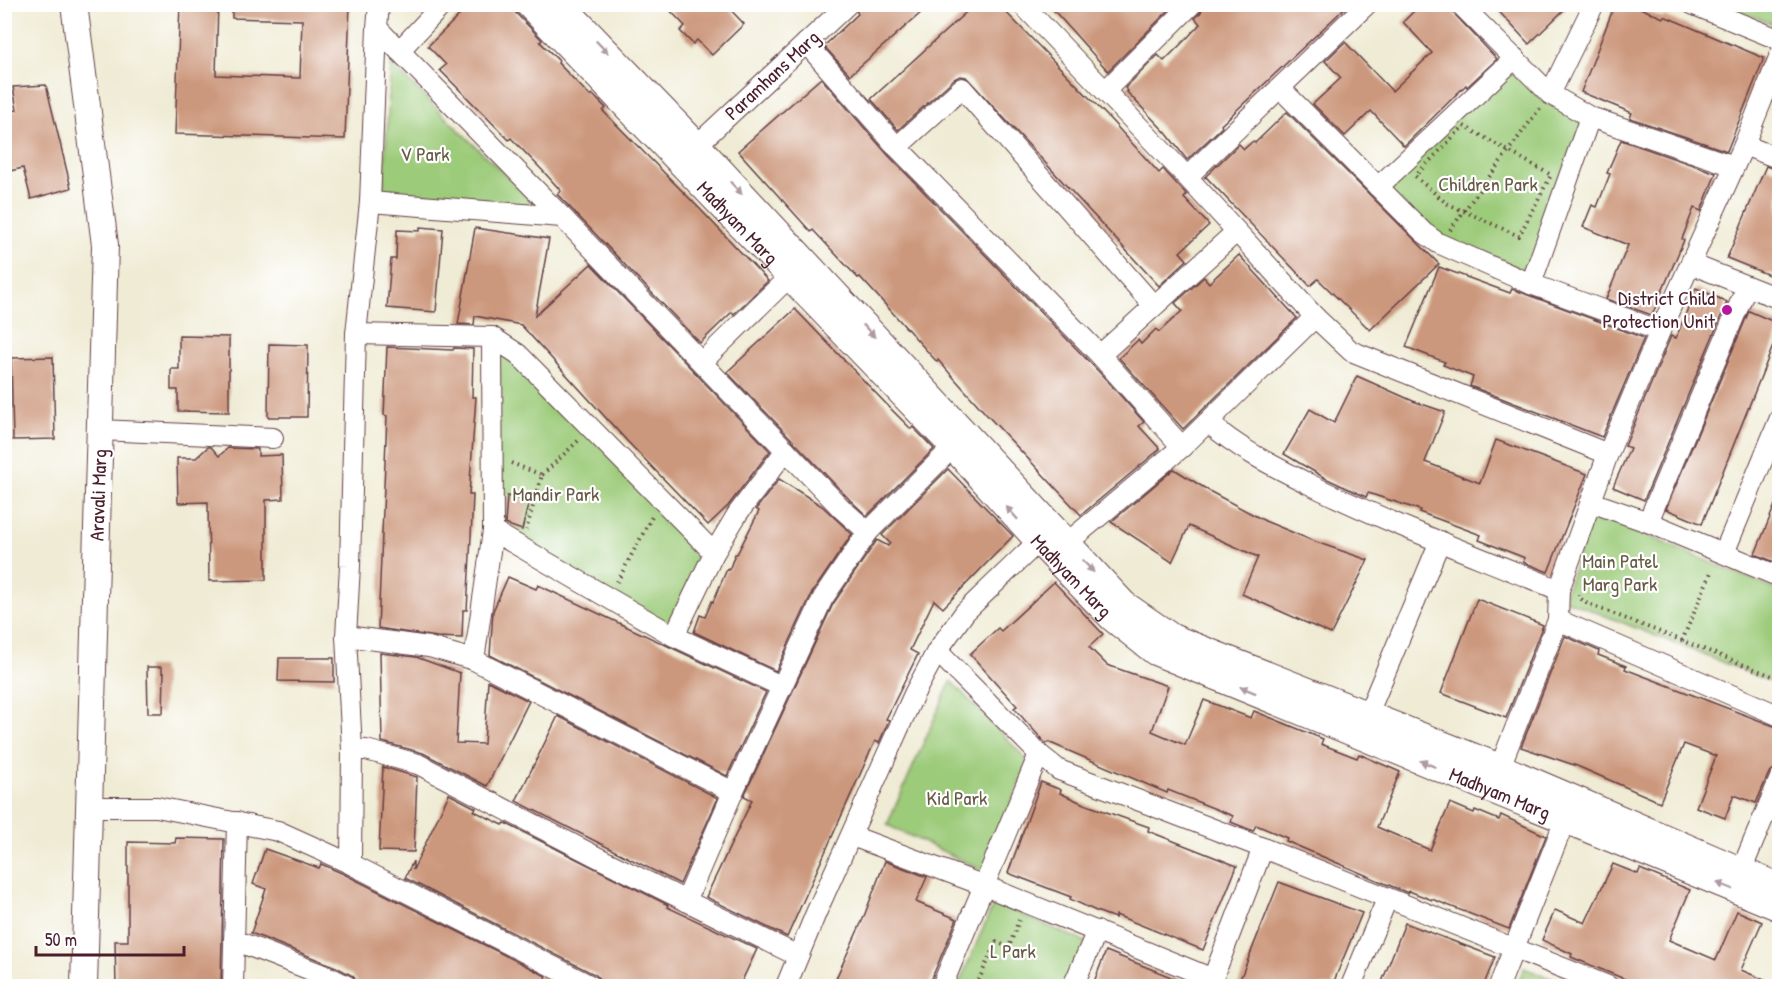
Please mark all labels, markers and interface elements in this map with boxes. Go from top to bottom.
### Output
street label: Paramhans Marg [718,24,825,126]
one-way arrow [594,39,608,53]
park label: V Park [400,140,450,167]
park label: Children Park [1438,170,1538,197]
street label: Madhyam Marg [691,174,785,270]
one-way arrow [729,180,742,195]
place label: District Child Protection Unit [1603,284,1716,334]
marker: District Child Protection Unit [1720,303,1734,317]
one-way arrow [862,323,876,338]
street label: Aravali Marg [82,449,113,541]
park label: Mandir Park [513,480,599,507]
one-way arrow [1006,506,1019,521]
street label: Madhyam Marg [1025,528,1119,623]
park label: Main Patel Marg Park [1582,547,1658,597]
one-way arrow [1080,558,1094,572]
one-way arrow [1239,685,1257,694]
one-way arrow [1419,759,1437,769]
street label: Madhyam Marg [1446,760,1555,826]
park label: Kid Park [927,784,987,811]
one-way arrow [1716,881,1734,891]
scale bar [36,919,184,957]
text: 50 m [45,927,77,952]
park label: L Park [990,937,1036,964]

